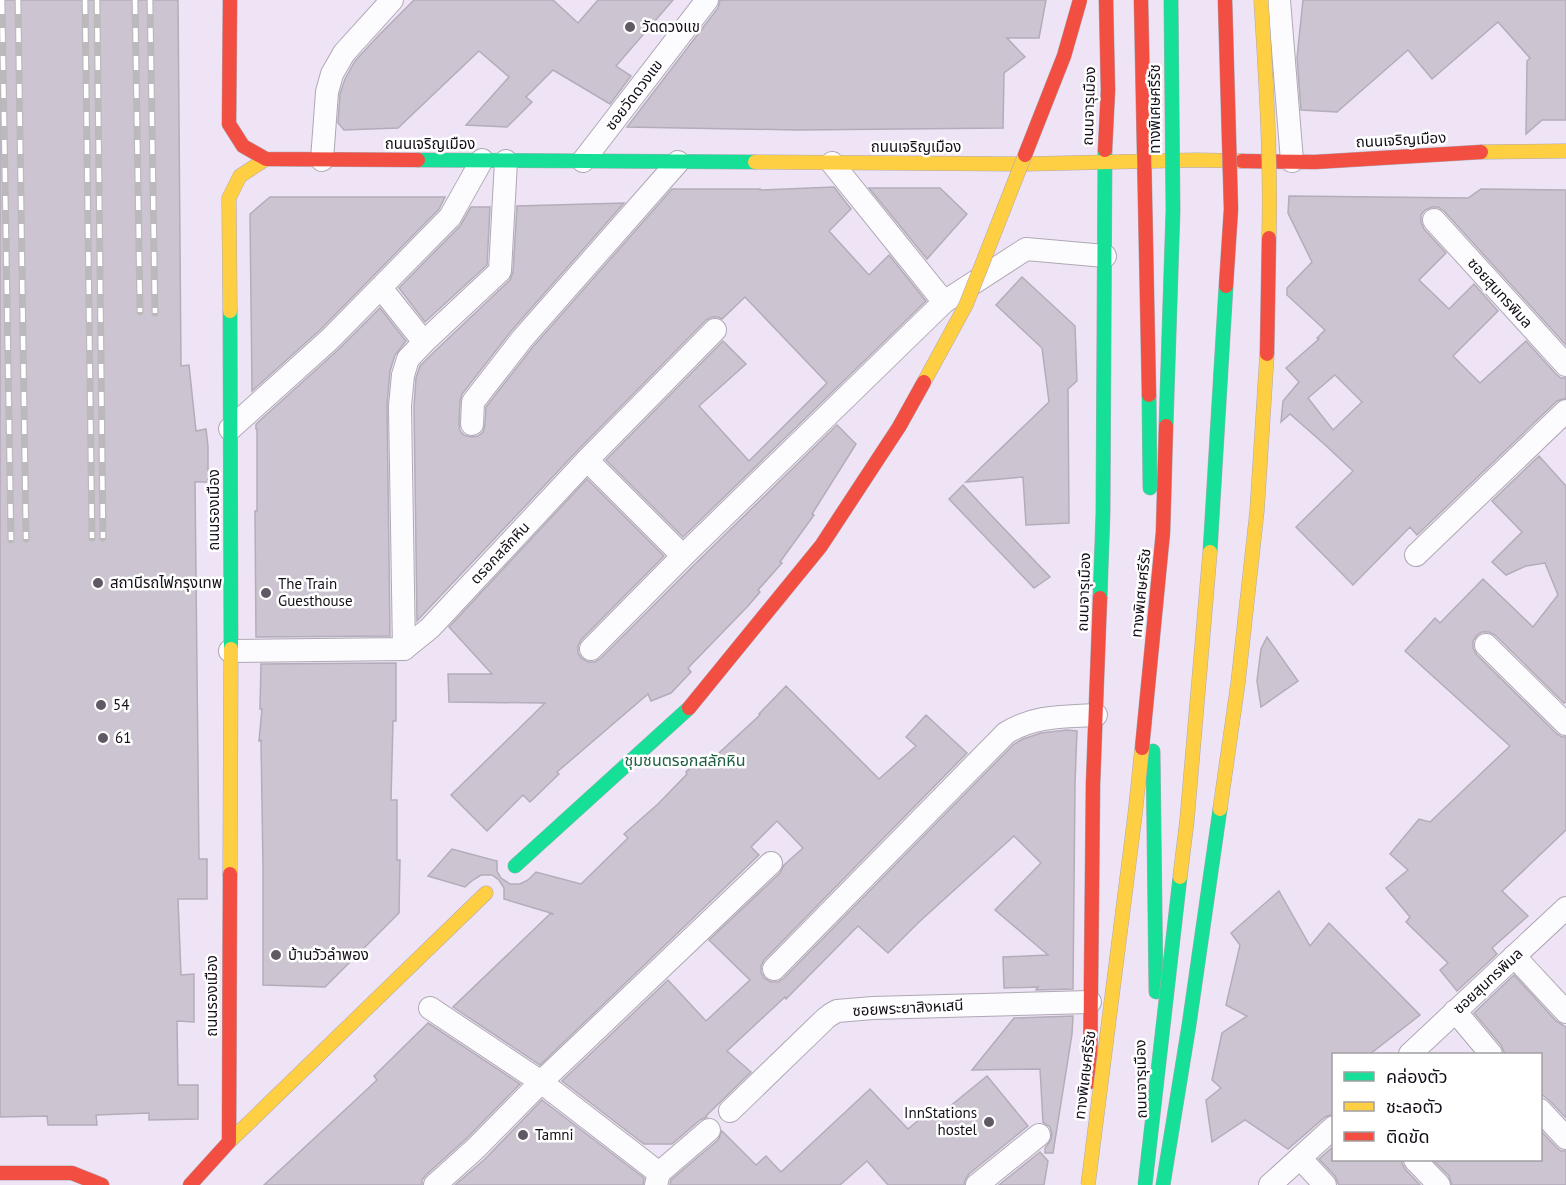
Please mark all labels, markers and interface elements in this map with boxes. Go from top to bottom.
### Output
place label: วัดดวงแข [642,17,700,36]
marker: วัดดวงแข [623,20,637,34]
street label: ซอยวัดดวงแข [601,56,666,134]
street label: ทางพิเศษศรีรัช [1145,64,1164,154]
street label: ถนนจารุเมือง [1078,66,1099,146]
street label: ถนนเจริญเมือง [1355,128,1447,151]
street label: ถนนเจริญเมือง [385,134,475,153]
street label: ถนนเจริญเมือง [871,137,961,156]
street label: ซอยสุนทรพิมล [1464,254,1537,332]
street label: ถนนรองเมือง [204,469,223,551]
street label: ตรอกสลักหิน [466,517,533,588]
street label: ทางพิเศษศรีรัช [1126,548,1155,638]
street label: ถนนจารุเมือง [1073,552,1094,632]
place label: สถานีรถไฟกรุงเทพ [110,573,222,592]
place label: The Train Guesthouse [278,574,353,610]
marker: สถานีรถไฟกรุงเทพ [91,576,105,590]
marker: The Train Guesthouse [259,586,273,600]
place label: 54 [113,695,129,714]
marker: 54 [94,698,108,712]
place label: 61 [115,728,131,747]
marker: 61 [96,731,110,745]
district label: ชุมชนตรอกสลักหิน [624,750,746,770]
street label: ซอยสุนทรพิมล [1449,944,1526,1018]
place label: บ้านวัวลำพอง [288,945,369,964]
marker: บ้านวัวลำพอง [269,948,283,962]
street label: ถนนรองเมือง [202,955,221,1037]
street label: ซอยพระยาสิงหเสนี [852,995,964,1020]
street label: ทางพิเศษศรีรัช [1070,1029,1099,1120]
street label: ถนนจารุเมือง [1130,1039,1151,1119]
legend [1332,1053,1542,1161]
text: คล่องตัว [1386,1065,1448,1088]
text: ชะลอตัว [1386,1095,1443,1118]
place label: InnStations hostel [904,1103,978,1139]
marker: InnStations hostel [982,1115,996,1129]
place label: Tamni [535,1125,574,1144]
text: ติดขัด [1386,1125,1429,1148]
marker: Tamni [516,1128,530,1142]

